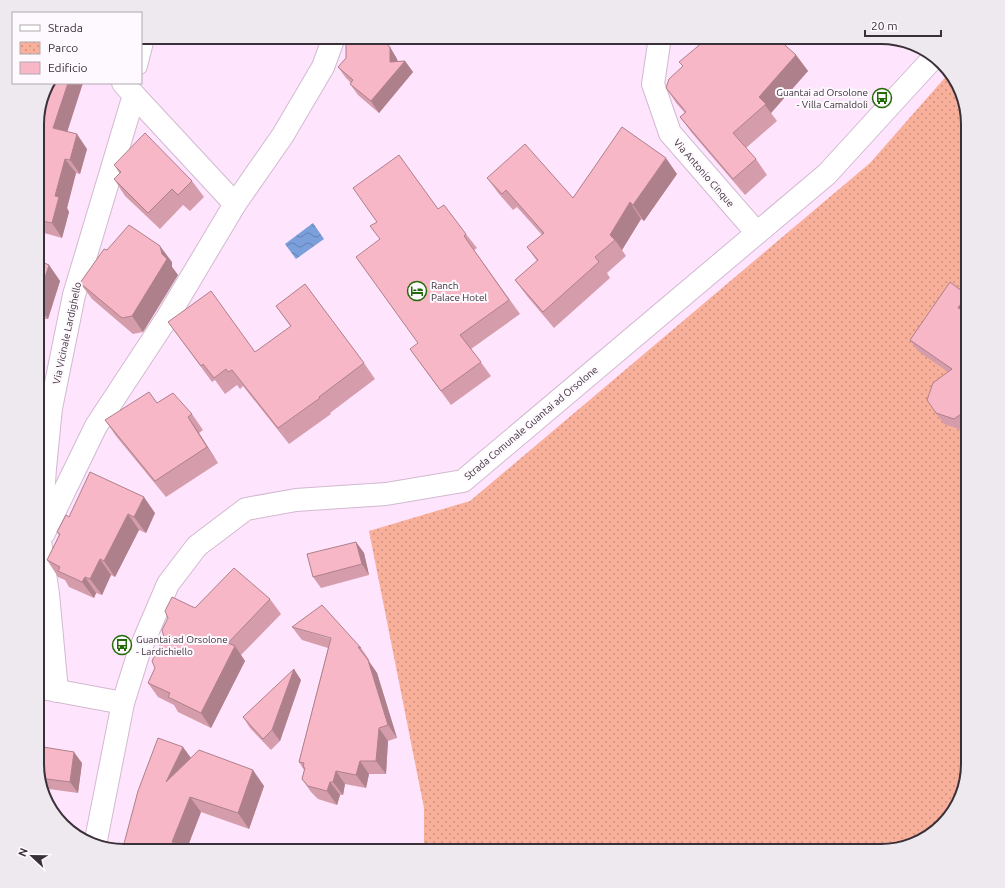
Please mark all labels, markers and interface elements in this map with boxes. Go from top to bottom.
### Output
legend [12,12,142,84]
scale bar [865,12,941,38]
text: 20 m [871,19,898,32]
text: Strada [48,21,83,34]
text: Parco [48,41,78,54]
text: Edificio [48,61,88,74]
place label: Guantai ad Orsolone - Villa Camaldoli [776,87,868,110]
bus stop icon: Guantai ad Orsolone - Villa Camaldoli [871,87,893,109]
street label: Via Antonio Cinque [672,137,736,209]
hotel icon: Ranch Palace Hotel [406,280,428,302]
place label: Ranch Palace Hotel [431,280,487,303]
street label: Via Vicinale Lardighello [51,281,83,385]
street label: Strada Comunale Guantai ad Orsolone [462,364,600,482]
bus stop icon: Guantai ad Orsolone - Lardichiello [111,634,133,656]
place label: Guantai ad Orsolone - Lardichiello [136,634,228,657]
north arrow [12,836,52,876]
text: N [16,846,30,858]

